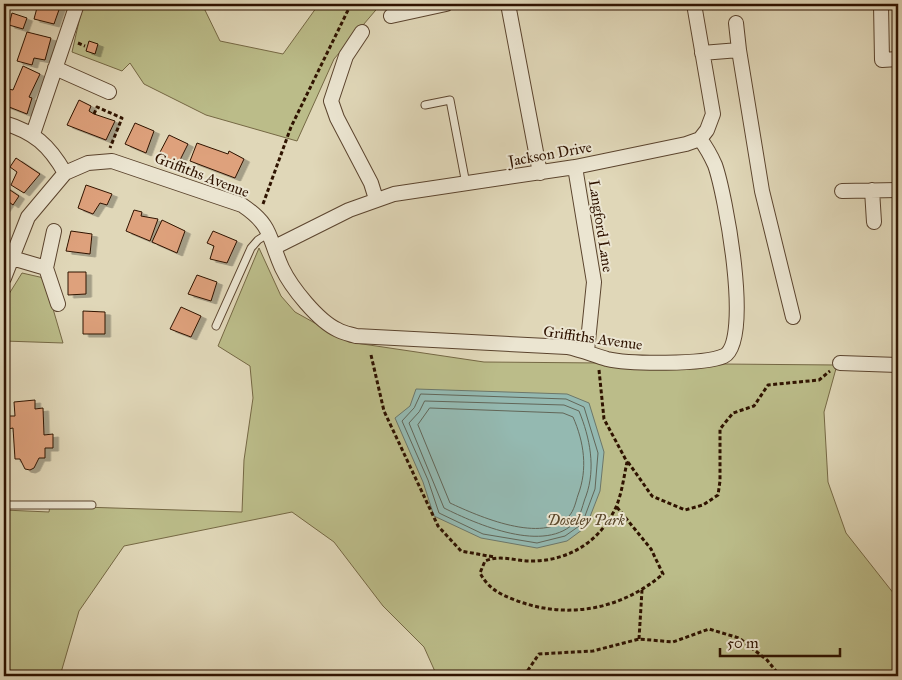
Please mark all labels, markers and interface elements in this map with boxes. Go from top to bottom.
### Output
street label: Jackson Drive [505,138,593,172]
street label: Griffiths Avenue [152,149,252,201]
street label: Langford Lane [585,179,617,273]
street label: Griffiths Avenue [542,322,644,354]
park label: Doseley Park [547,511,625,529]
scale bar [720,625,840,657]
text: 50 m [727,634,759,652]

